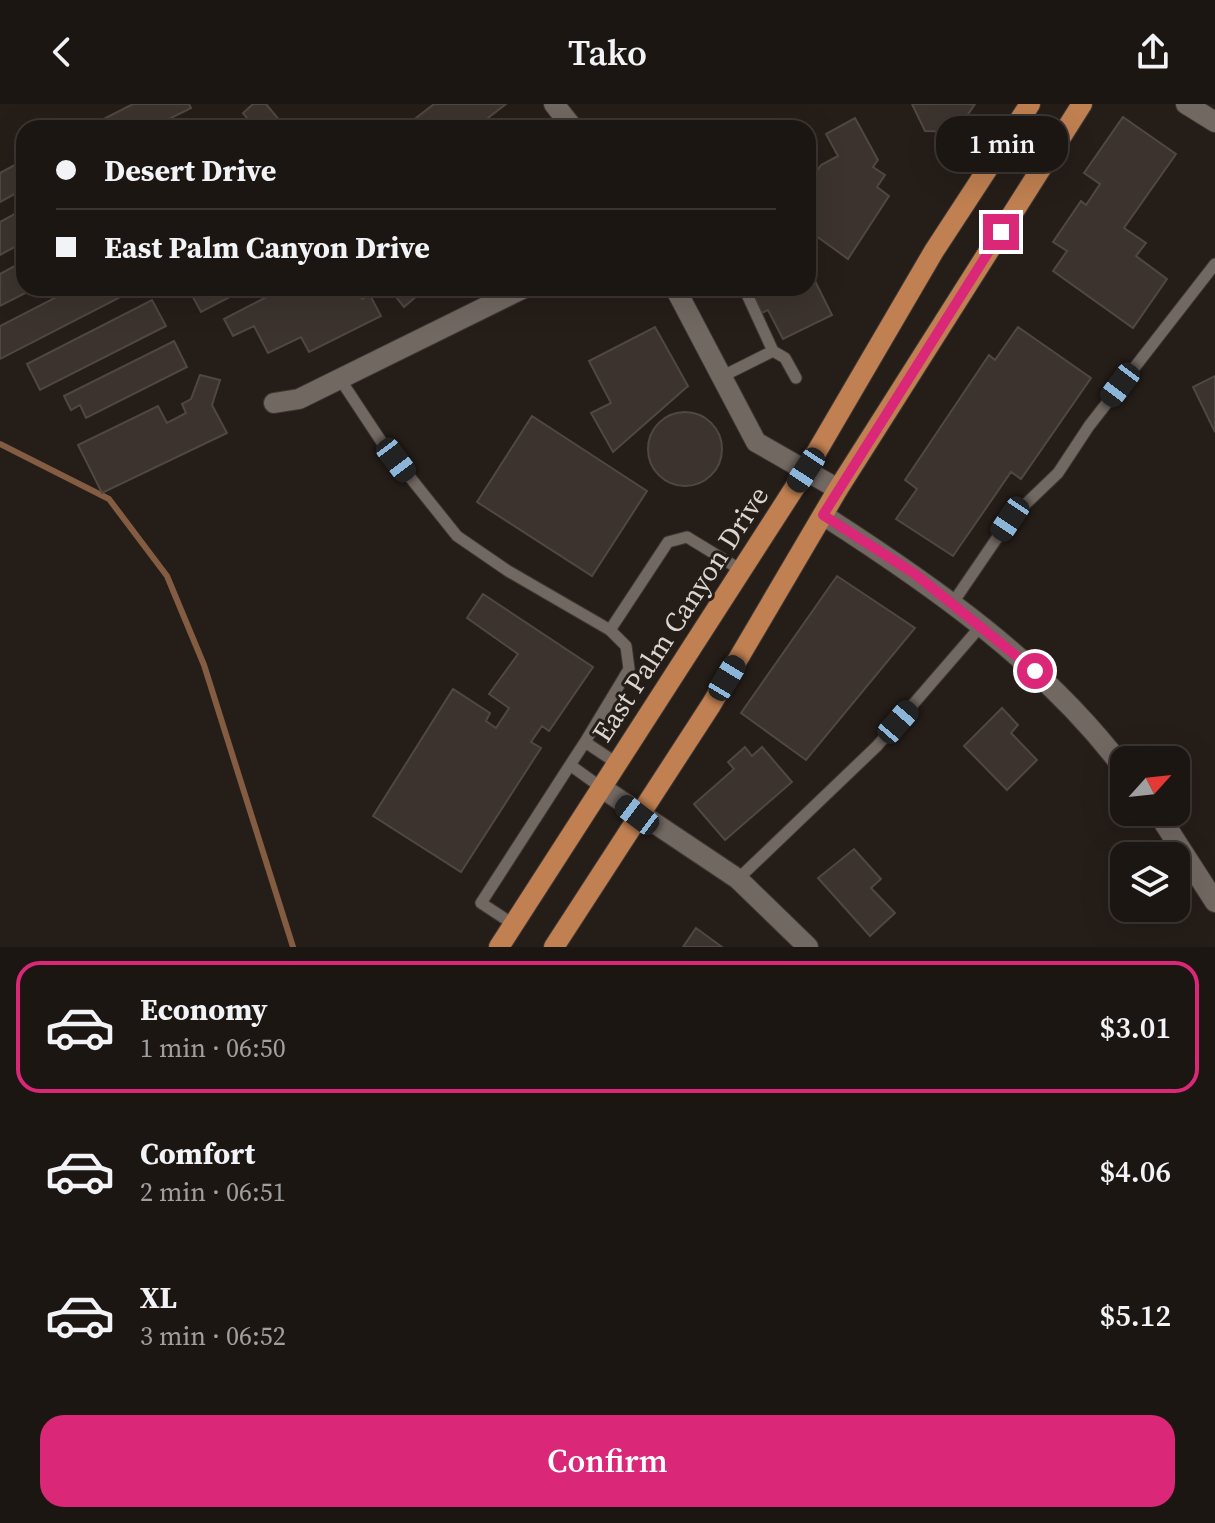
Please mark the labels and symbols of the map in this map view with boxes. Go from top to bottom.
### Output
callout: 1 min [935,116,1067,172]
route end [983,214,1019,250]
car [1096,359,1144,411]
car [372,434,420,486]
car [783,443,829,497]
street label: East Palm Canyon Drive [583,479,777,749]
car [987,492,1033,546]
car [704,651,750,705]
route start [1017,653,1053,689]
car [873,696,923,748]
north arrow [1110,746,1190,826]
car [611,791,663,839]

